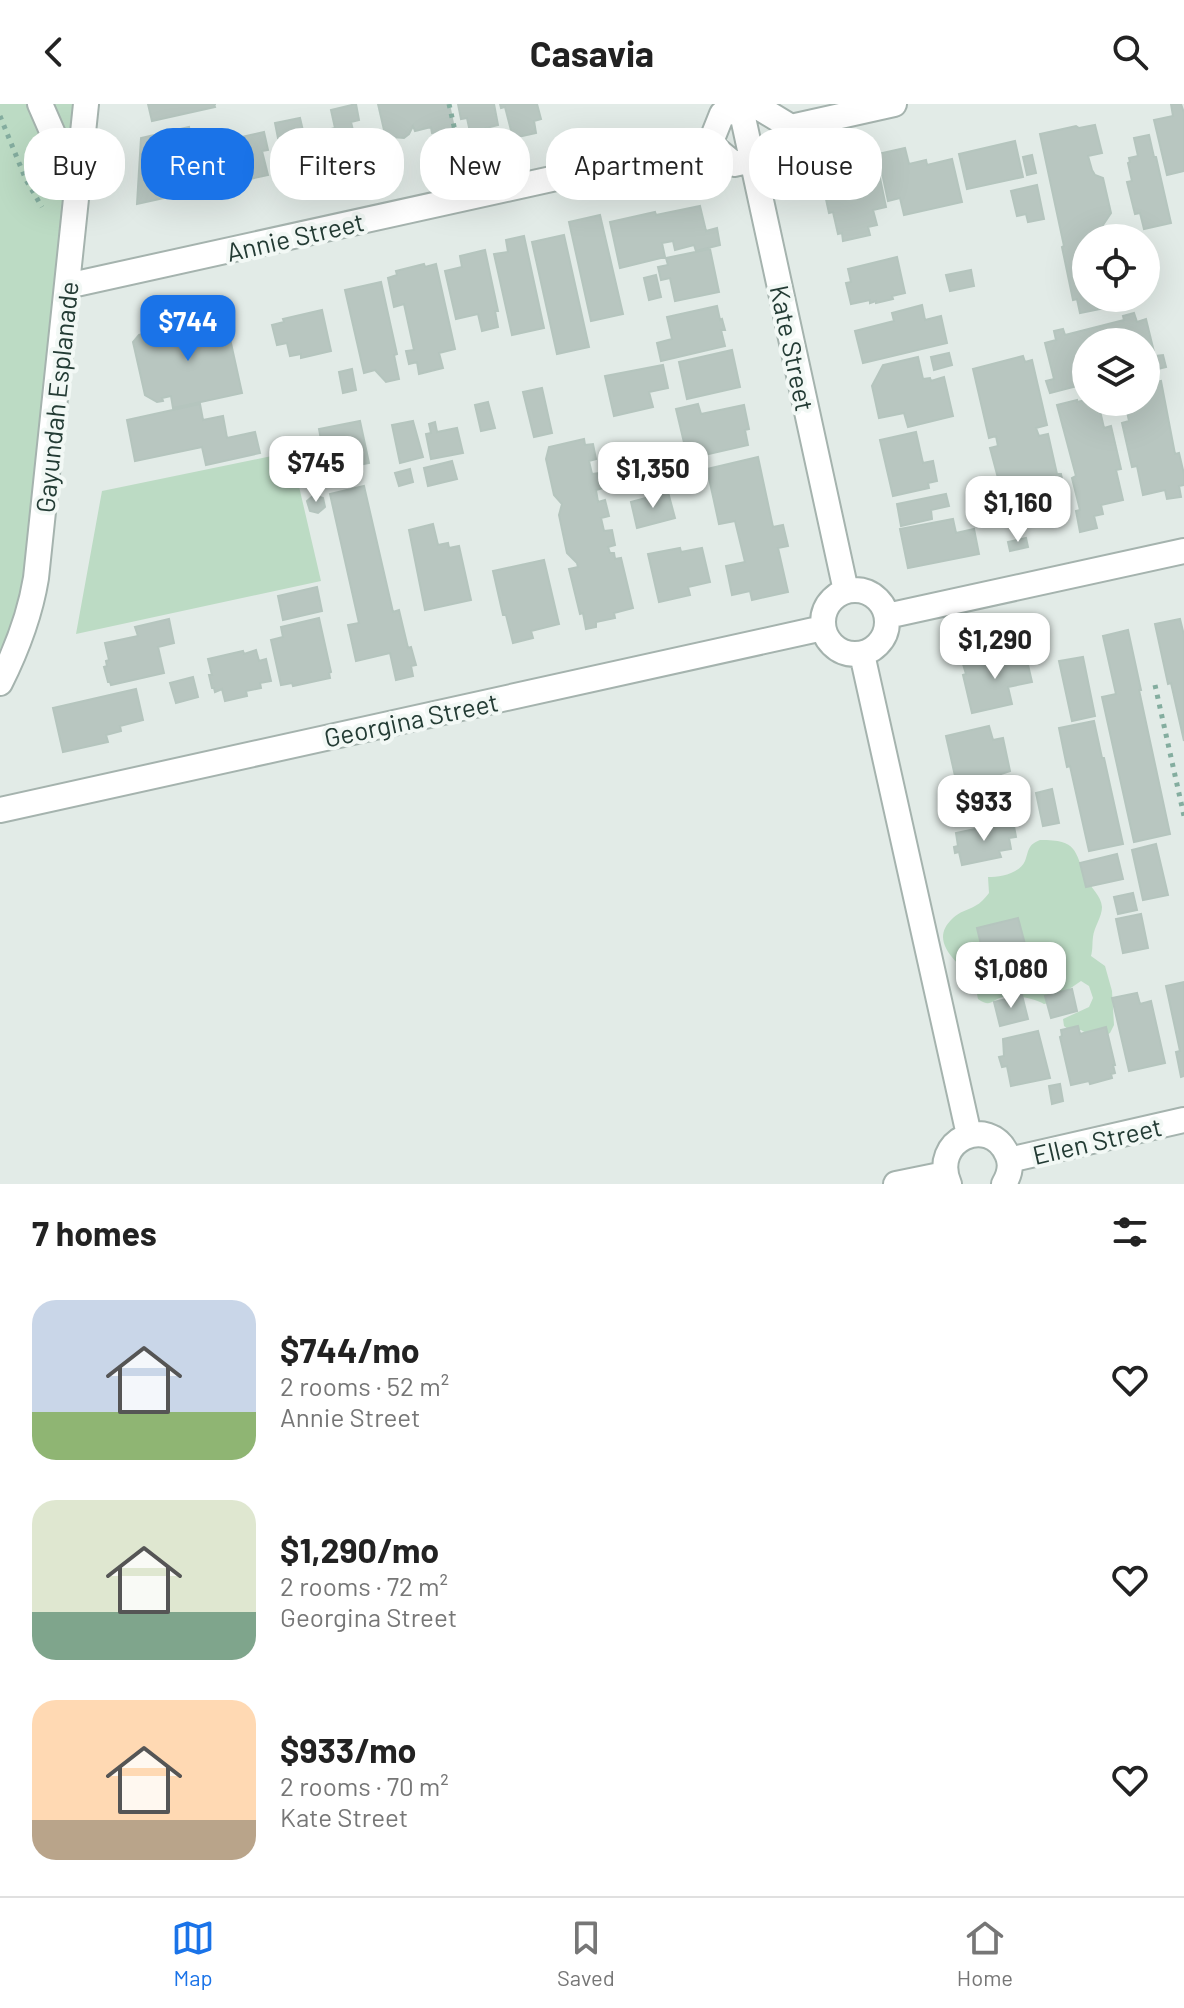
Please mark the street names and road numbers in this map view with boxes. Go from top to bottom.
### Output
street label: Annie Street [223,205,367,267]
street label: Gayundah Esplanade [28,280,84,514]
street label: Kate Street [765,282,821,414]
street label: Georgina Street [321,685,501,753]
street label: Ellen Street [1029,1110,1165,1170]

